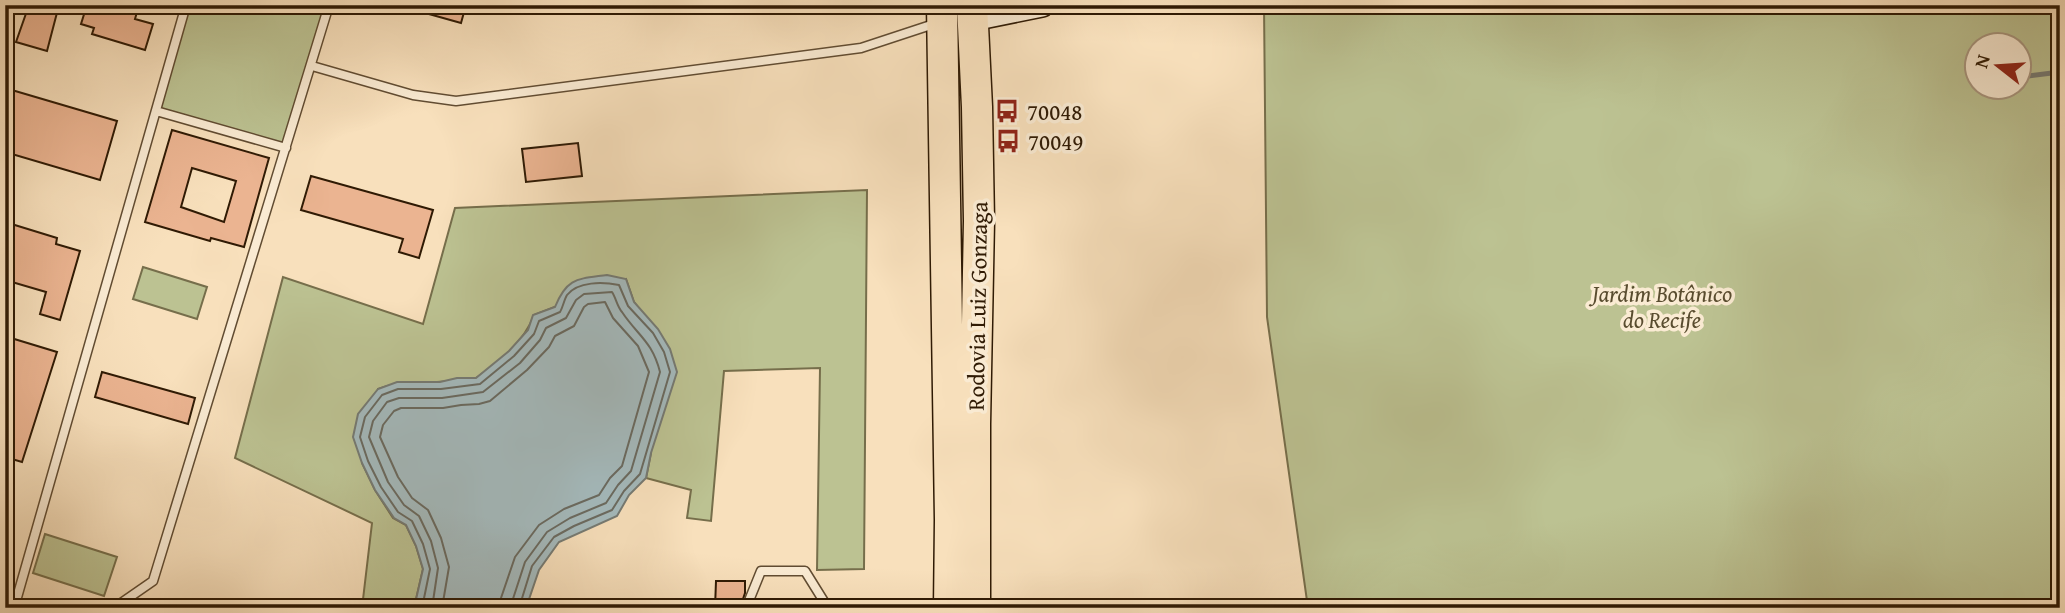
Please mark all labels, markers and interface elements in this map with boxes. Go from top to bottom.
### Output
north arrow [1964,32,2034,102]
text: N [1966,51,1997,71]
place label: 70048 [1027,95,1082,128]
bus stop icon: 70048 [993,97,1021,125]
place label: 70049 [1028,125,1083,158]
bus stop icon: 70049 [994,127,1022,155]
street label: Rodovia Luiz Gonzaga [959,201,995,411]
park label: Jardim Botânico do Recife [1588,277,1732,336]

